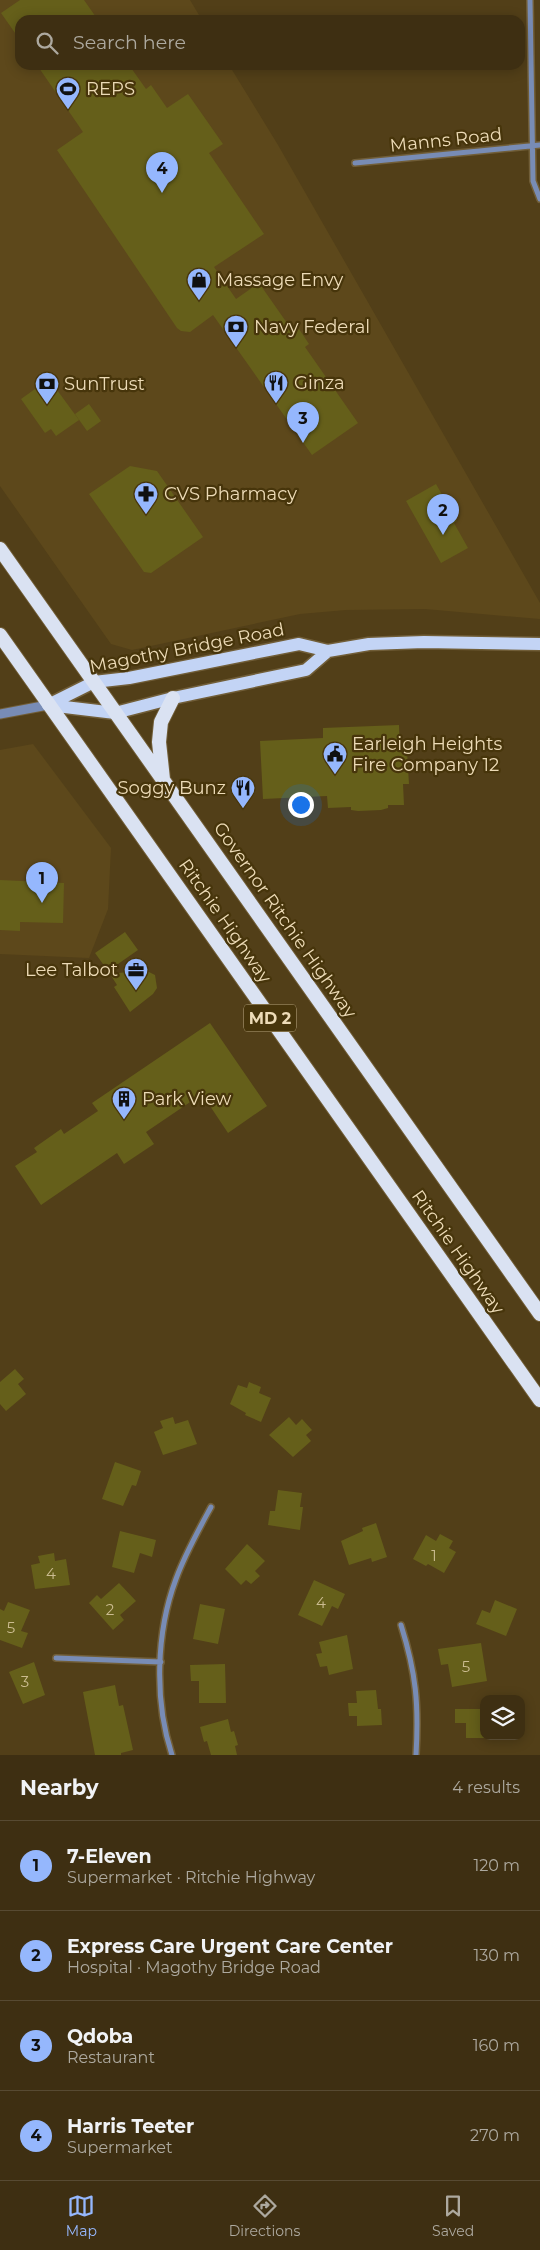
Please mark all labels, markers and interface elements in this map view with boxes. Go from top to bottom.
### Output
search box [15,15,525,70]
icon: search [33,29,61,57]
text: Search here [73,31,186,54]
sports icon: REPS [55,76,81,110]
place label: REPS [86,78,135,100]
street label: Manns Road [389,123,503,157]
pin: 4 [146,152,178,193]
shop icon: Massage Envy [186,267,212,301]
place label: Massage Envy [216,269,344,291]
bank icon: Navy Federal [223,314,249,348]
place label: Navy Federal [254,316,370,338]
restaurant icon: Ginza [263,370,289,404]
bank icon: SunTrust [34,371,60,405]
place label: Ginza [294,372,345,394]
place label: SunTrust [64,373,145,395]
pin: 3 [287,402,319,443]
pharmacy icon: CVS Pharmacy [133,481,159,515]
place label: CVS Pharmacy [164,483,297,505]
pin: 2 [427,494,459,535]
street label: Magothy Bridge Road [88,618,286,678]
place label: Earleigh Heights Fire Company 12 [352,733,503,776]
public building icon: Earleigh Heights Fire Company 12 [322,741,348,775]
restaurant icon: Soggy Bunz [230,775,256,809]
place label: Soggy Bunz [118,777,226,799]
your location [288,792,314,818]
street label: Governor Ritchie Highway [209,818,361,1022]
street label: Ritchie Highway [174,855,276,987]
pin: 1 [26,862,58,903]
office icon: Lee Talbot [123,957,149,991]
place label: Lee Talbot [25,959,118,981]
road number: MD 2 [244,1004,296,1032]
building icon: Park View [111,1086,137,1120]
place label: Park View [142,1088,232,1110]
street label: Ritchie Highway [407,1186,509,1319]
house number: 1 [431,1546,437,1565]
house number: 4 [46,1564,56,1583]
house number: 4 [316,1593,326,1612]
house number: 2 [106,1600,114,1619]
house number: 5 [7,1618,15,1637]
house number: 5 [462,1657,470,1676]
house number: 3 [21,1672,29,1691]
map controls [480,1695,525,1740]
button: layers [480,1695,525,1740]
text: Nearby [20,1775,99,1800]
text: 4 results [452,1778,520,1797]
text: 7-Eleven [67,1845,152,1868]
text: 1 [33,1856,39,1875]
text: 120 m [473,1856,520,1875]
text: Supermarket · Ritchie Highway [67,1868,315,1887]
text: Express Care Urgent Care Center [67,1935,393,1958]
text: 2 [31,1946,41,1965]
text: 130 m [473,1946,520,1965]
text: Hospital · Magothy Bridge Road [67,1958,321,1977]
text: Qdoba [67,2025,133,2048]
text: 3 [31,2036,41,2055]
text: 160 m [473,2036,520,2055]
text: Restaurant [67,2048,155,2067]
text: Harris Teeter [67,2115,194,2138]
text: 4 [30,2126,42,2145]
text: 270 m [470,2126,520,2145]
text: Supermarket [67,2138,173,2157]
tab: Map [66,2192,97,2240]
tab: Directions [229,2192,300,2240]
tab: Saved [432,2192,474,2240]

